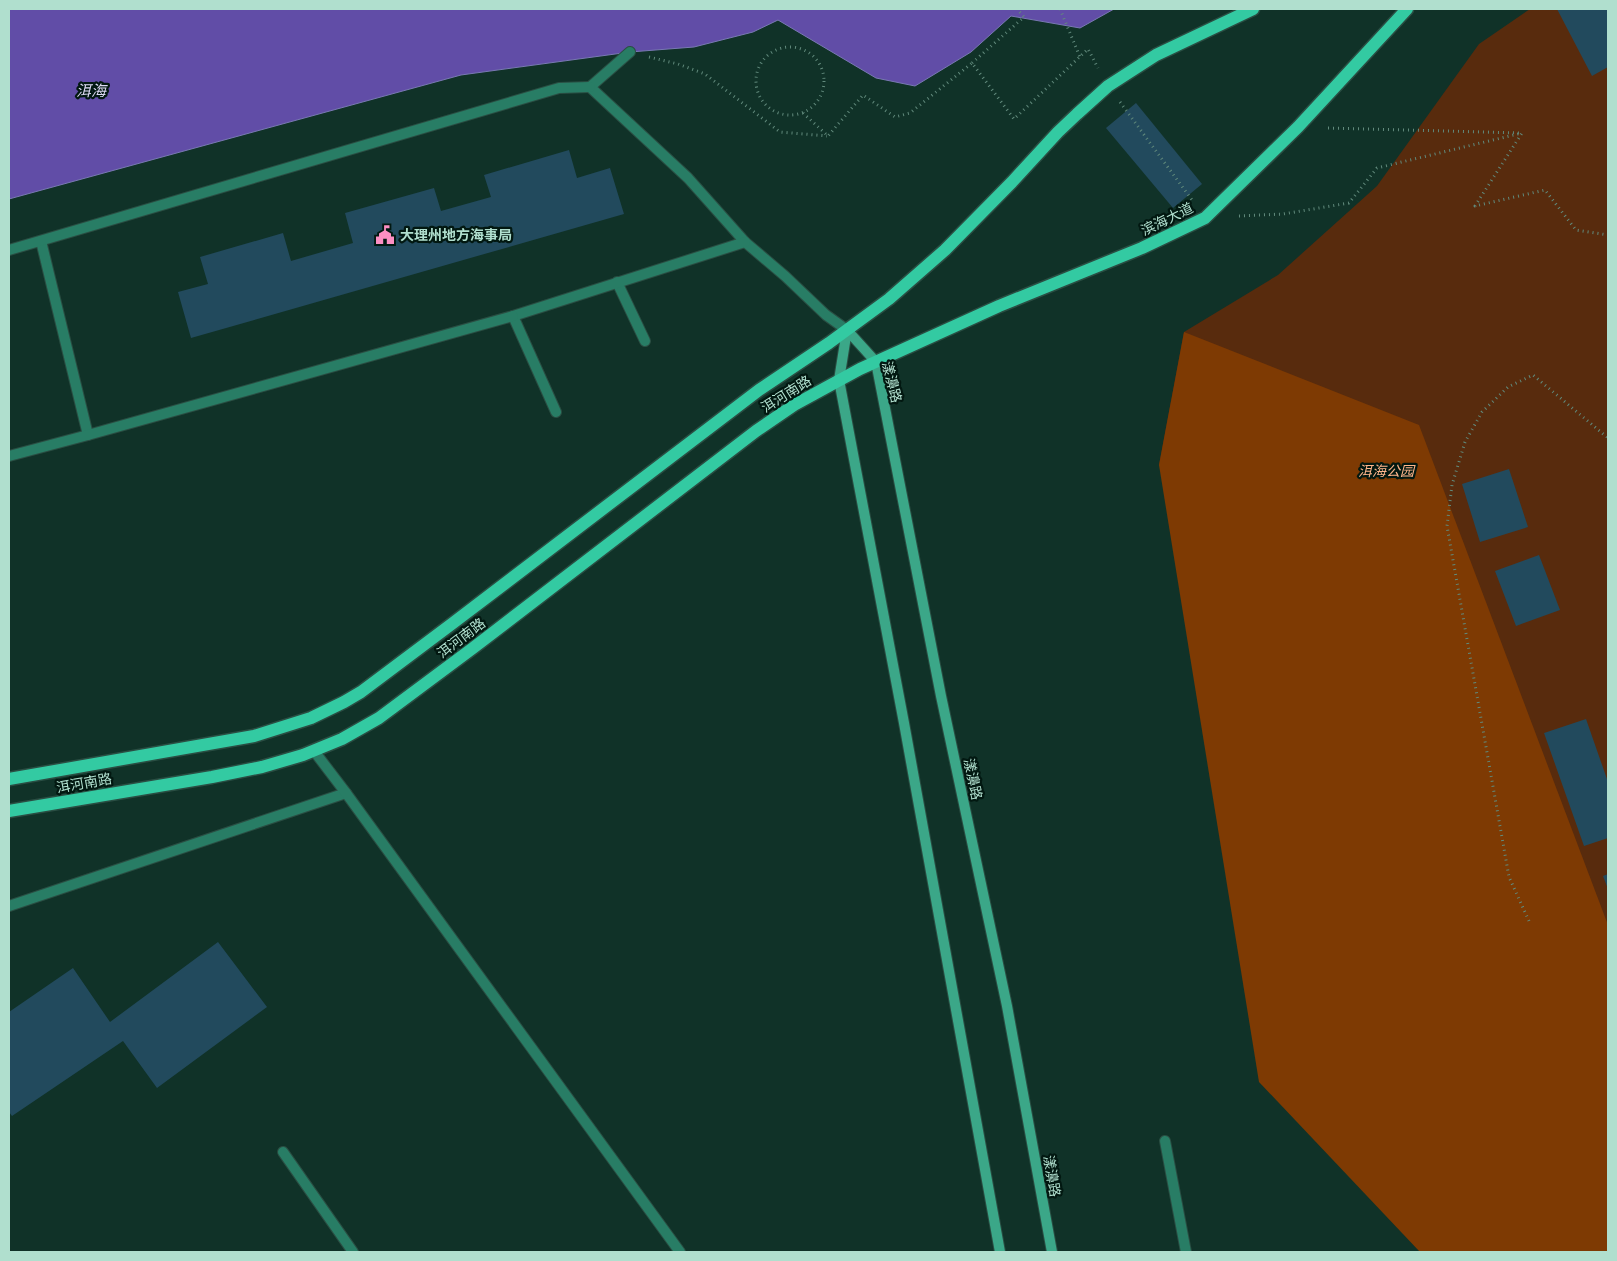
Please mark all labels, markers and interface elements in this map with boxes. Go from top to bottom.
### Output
water label: 洱海 [76,79,108,100]
street label: 滨海大道 [1137,197,1196,239]
public building icon: 大理州地方海事局 [374,224,396,246]
place label: 大理州地方海事局 [400,224,512,244]
street label: 漾濞路 [878,359,908,405]
street label: 洱河南路 [756,370,815,416]
park label: 洱海公园 [1358,460,1416,480]
street label: 洱河南路 [432,612,489,662]
street label: 漾濞路 [960,756,988,801]
street label: 洱河南路 [55,767,113,797]
street label: 漾濞路 [1039,1153,1066,1198]

